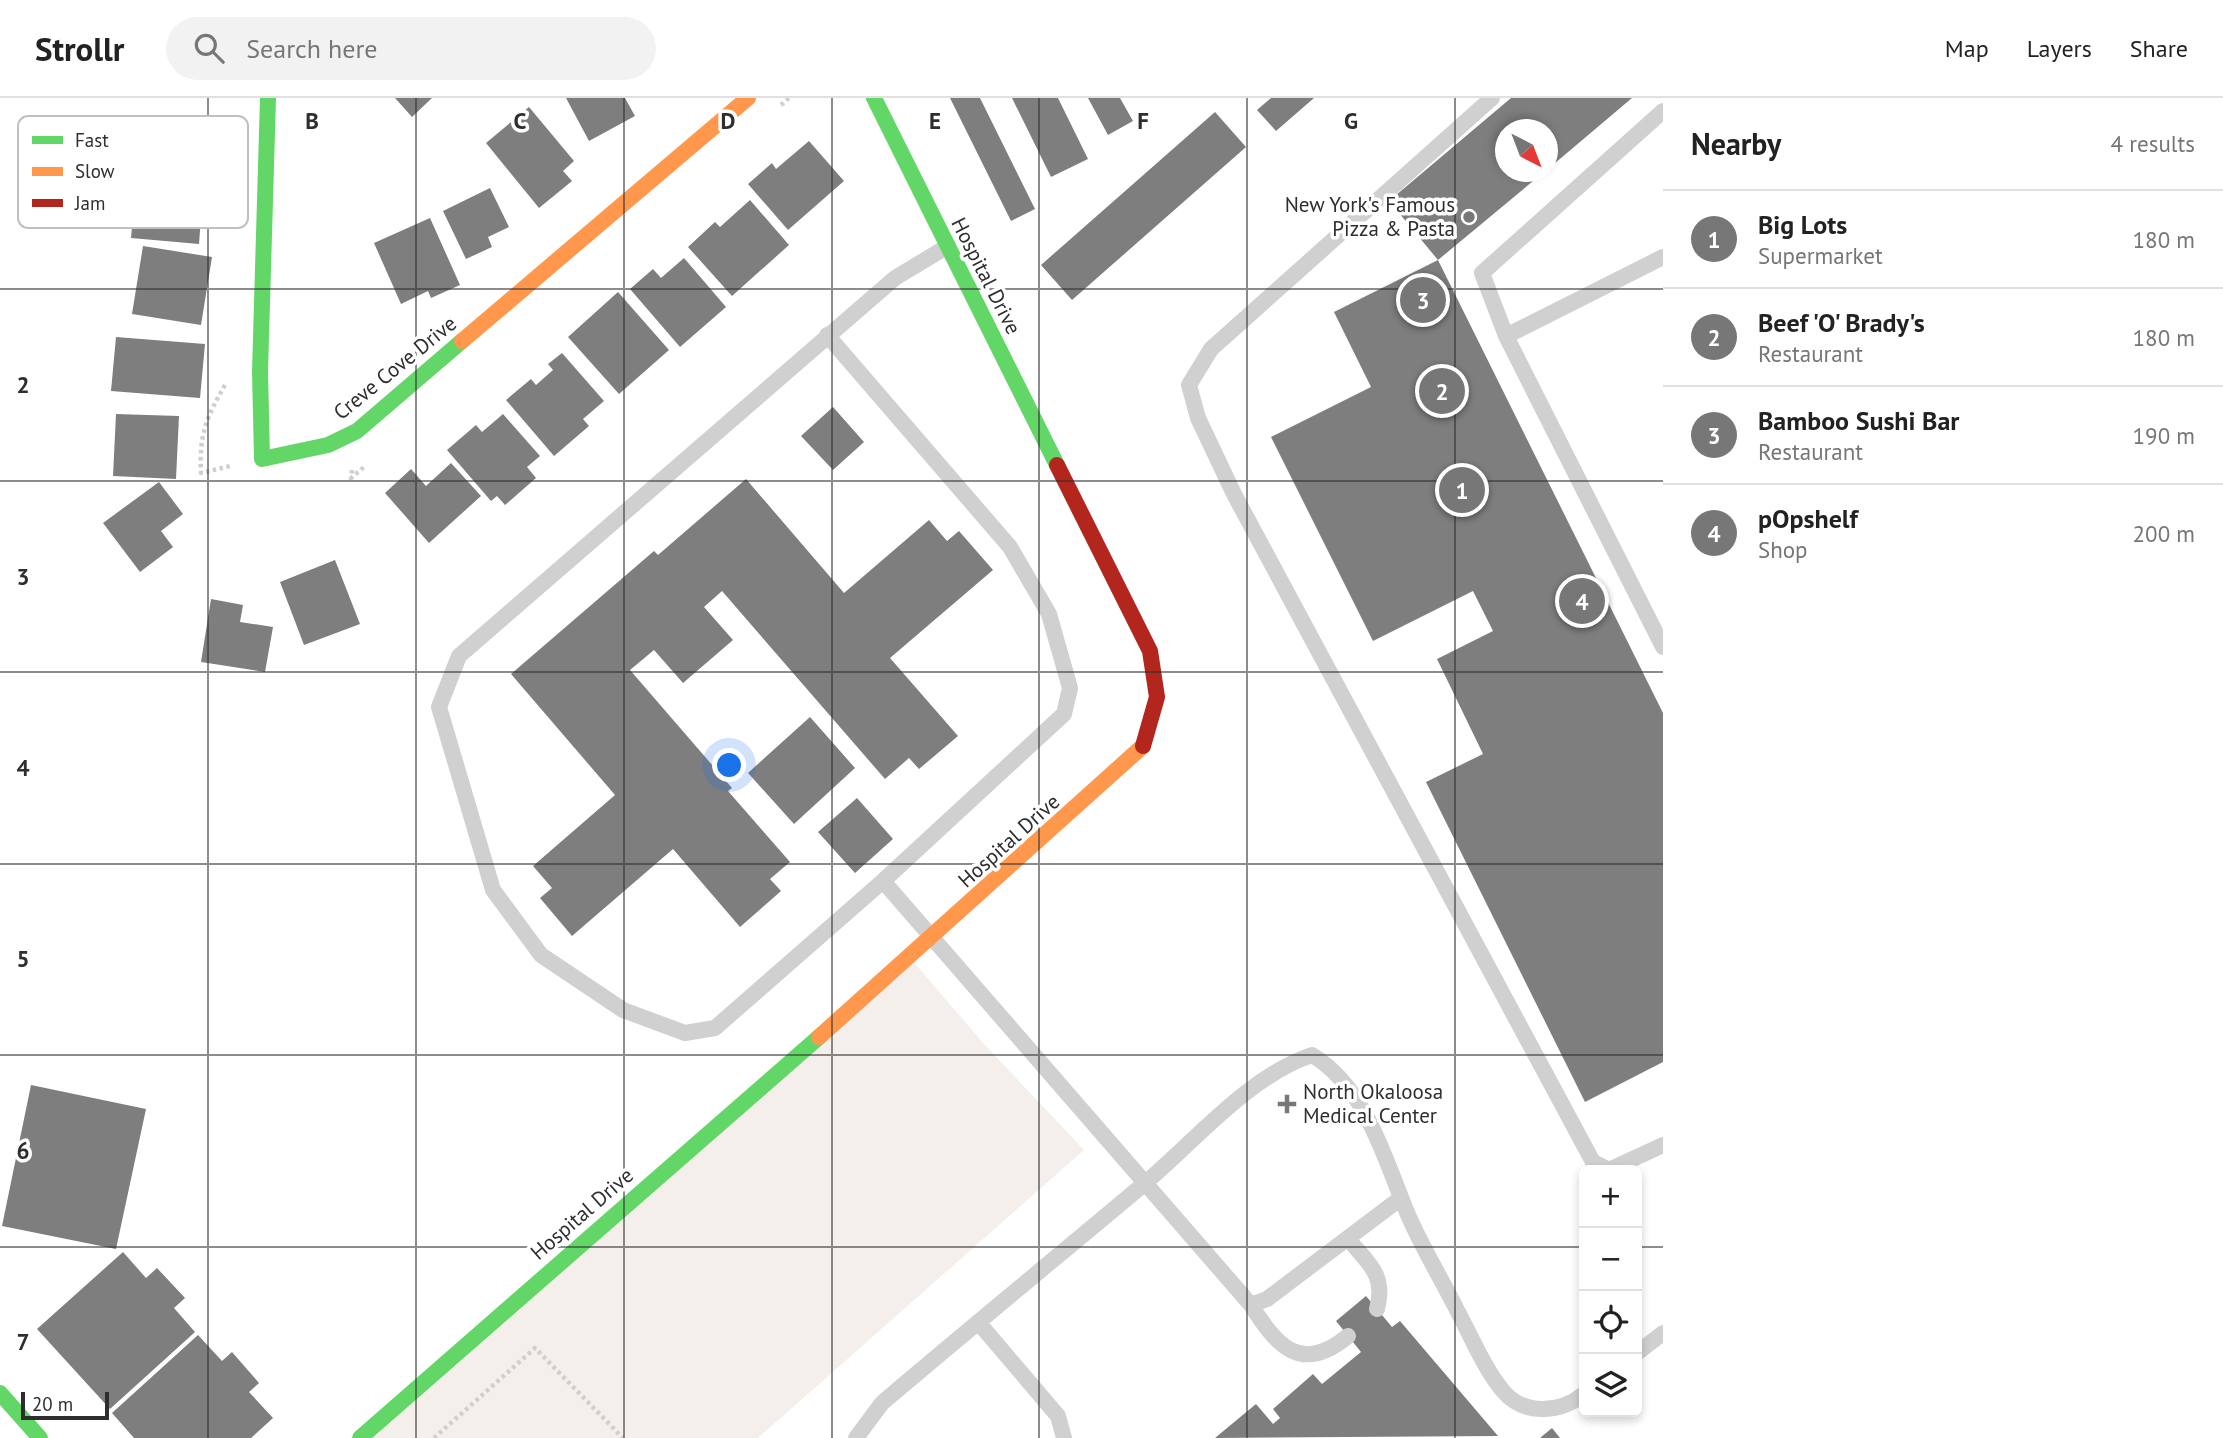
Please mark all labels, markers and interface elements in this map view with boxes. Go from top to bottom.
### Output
search box [166,17,656,80]
text: Strollr [35,27,124,70]
icon: search [190,29,228,67]
text: Search here [246,32,377,65]
text: Map [1945,33,1989,64]
text: Layers [2027,33,2092,64]
text: Share [2130,33,2188,64]
text: B [305,106,319,135]
text: C [514,106,527,135]
text: D [721,106,735,135]
text: E [929,106,941,135]
text: F [1137,106,1149,135]
text: G [1344,106,1358,135]
legend [18,116,248,228]
north arrow [1495,119,1558,182]
text: Nearby [1691,124,1781,163]
text: Fast [75,128,109,152]
text: 4 results [2111,129,2195,158]
text: Slow [75,159,115,183]
text: Jam [74,191,105,215]
place label: New York's Famous Pizza & Pasta [1285,191,1455,242]
text: Big Lots [1758,208,1847,241]
marker: New York's Famous Pizza & Pasta [1461,209,1477,225]
street label: Hospital Drive [945,213,1027,339]
text: 1 [1707,225,1721,254]
text: 180 m [2133,225,2195,254]
text: Supermarket [1758,241,1883,270]
pin: 3 [1400,274,1446,326]
text: Beef 'O' Brady's [1758,306,1925,339]
street label: Creve Cove Drive [328,310,462,426]
text: 2 [1707,323,1721,352]
text: 180 m [2133,323,2195,352]
text: Restaurant [1758,339,1863,368]
pin: 2 [1419,365,1465,417]
text: 2 [16,370,30,399]
text: Bamboo Sushi Bar [1758,404,1960,437]
text: 3 [1707,421,1721,450]
text: 190 m [2133,421,2195,450]
text: Restaurant [1758,437,1863,466]
pin: 1 [1439,464,1485,516]
text: pOpshelf [1758,502,1858,535]
text: 4 [1707,519,1721,548]
text: 200 m [2133,519,2195,548]
text: Shop [1758,535,1808,564]
text: 3 [16,562,30,591]
pin: 4 [1559,575,1605,627]
your location [712,748,746,782]
text: 4 [16,753,30,782]
street label: Hospital Drive [952,788,1065,893]
text: 5 [16,944,30,973]
place label: North Okaloosa Medical Center [1303,1078,1443,1129]
marker: North Okaloosa Medical Center [1277,1094,1297,1114]
text: 6 [16,1136,30,1165]
street label: Hospital Drive [525,1162,639,1266]
map controls [1579,1165,1642,1417]
button: + [1579,1165,1642,1228]
button: − [1579,1228,1642,1291]
button: locate [1579,1291,1642,1354]
text: 7 [16,1327,30,1356]
button: layers [1579,1354,1642,1417]
scale bar [21,1389,108,1421]
text: 20 m [32,1392,73,1416]

